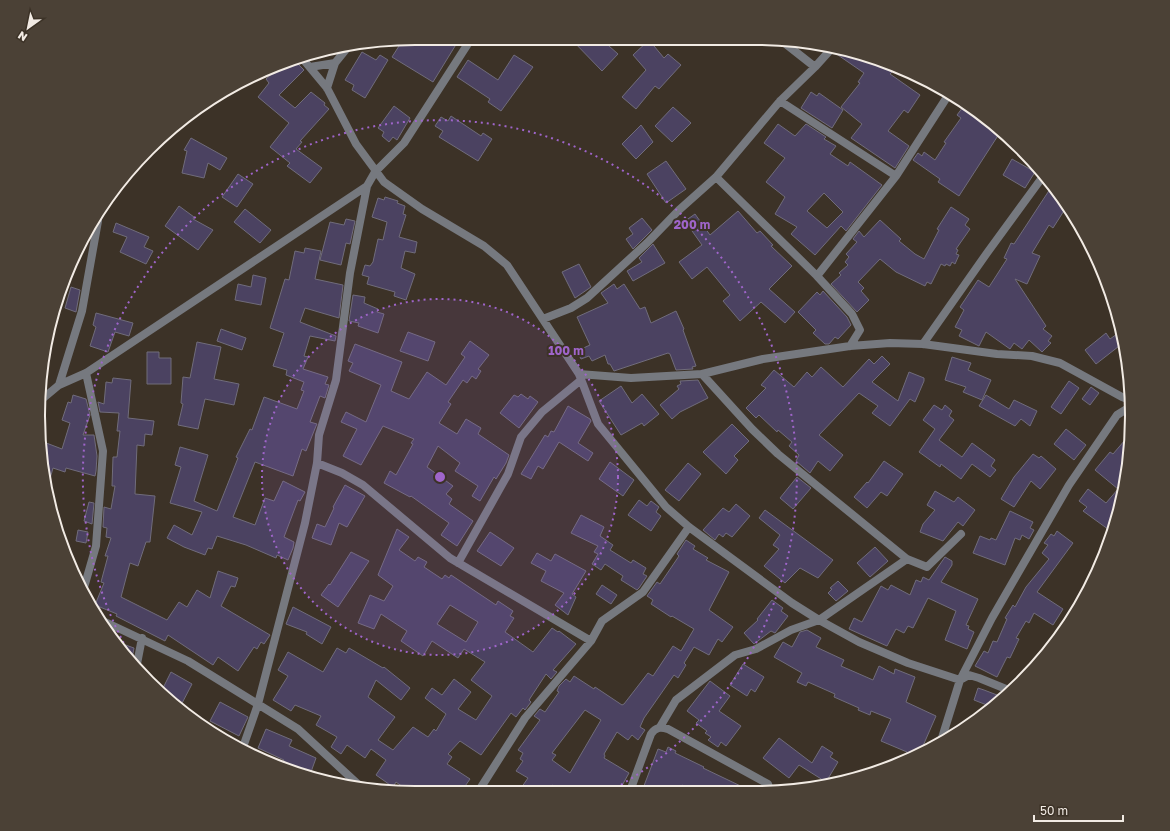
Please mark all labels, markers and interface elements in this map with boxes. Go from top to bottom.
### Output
north arrow [8,8,48,48]
text: N [15,29,29,45]
text: 200 m [674,217,710,232]
text: 100 m [548,343,584,358]
centre of rings [433,470,447,484]
scale bar [1034,797,1123,823]
text: 50 m [1040,803,1068,818]

